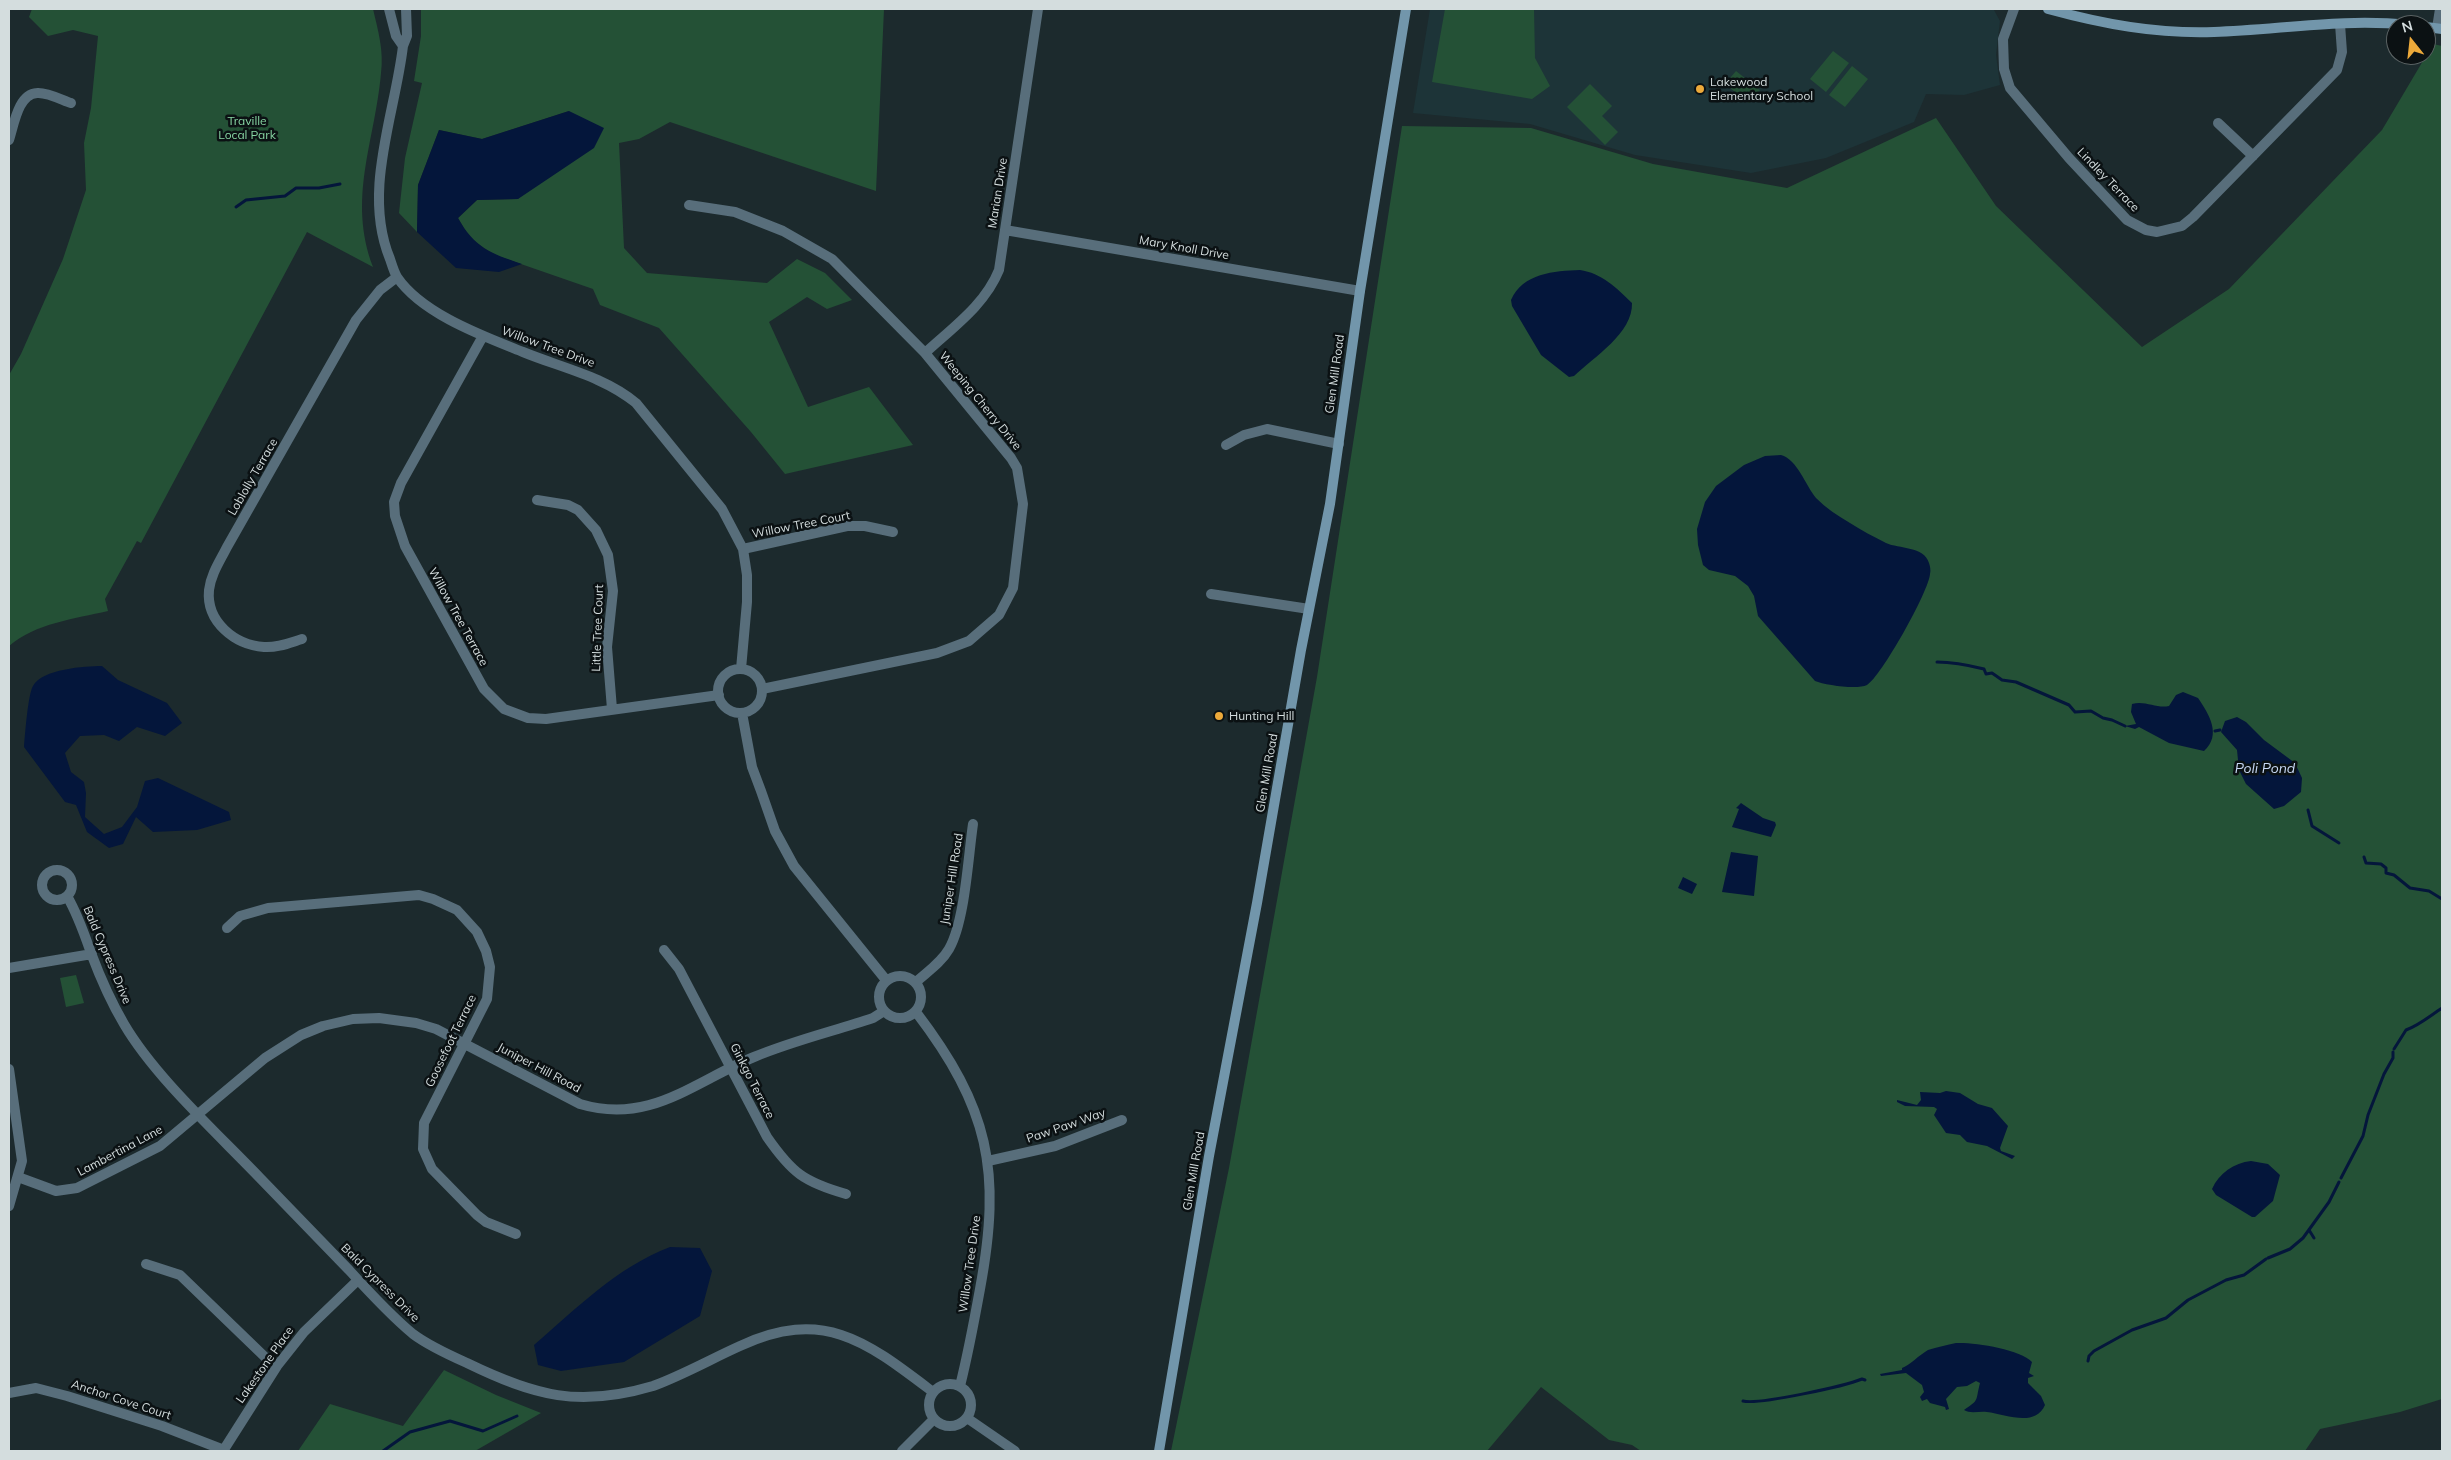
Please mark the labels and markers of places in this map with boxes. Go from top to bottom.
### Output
place label: Lakewood Elementary School [1710,75,1813,103]
marker: Lakewood Elementary School [1694,83,1706,95]
place label: Hunting Hill [1229,709,1294,723]
marker: Hunting Hill [1213,710,1225,722]

